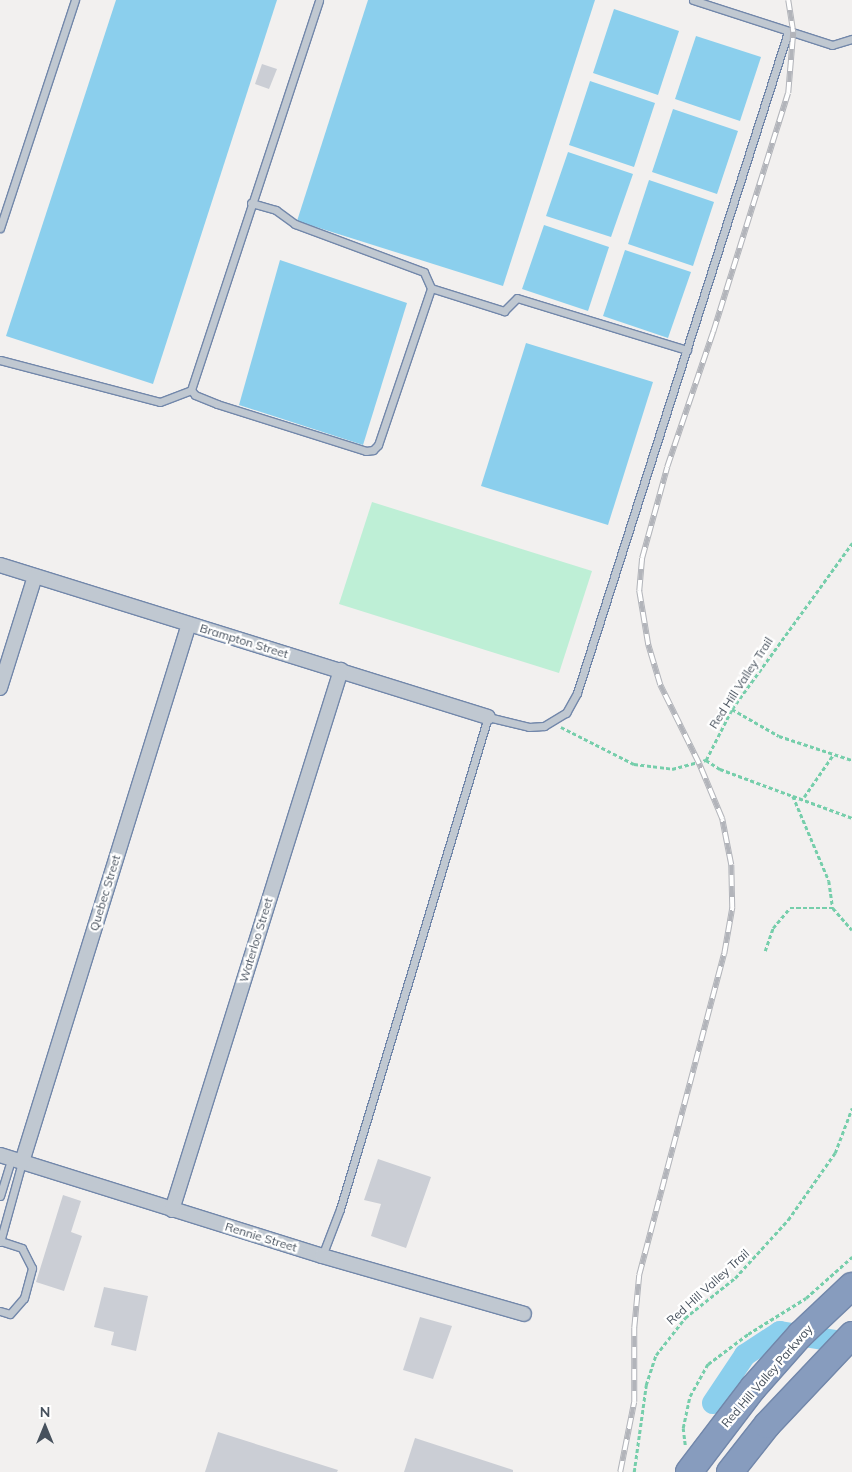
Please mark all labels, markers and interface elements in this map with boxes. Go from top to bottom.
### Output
street label: Brampton Street [198,621,290,661]
street label: Red Hill Valley Trail [706,635,776,731]
street label: Quebec Street [87,853,123,933]
street label: Waterloo Street [236,896,276,984]
street label: Rennie Street [223,1219,299,1255]
street label: Red Hill Valley Trail [664,1246,752,1328]
street label: Red Hill Valley Parkway [718,1322,816,1430]
north arrow [20,1402,70,1452]
text: N [40,1403,50,1421]

